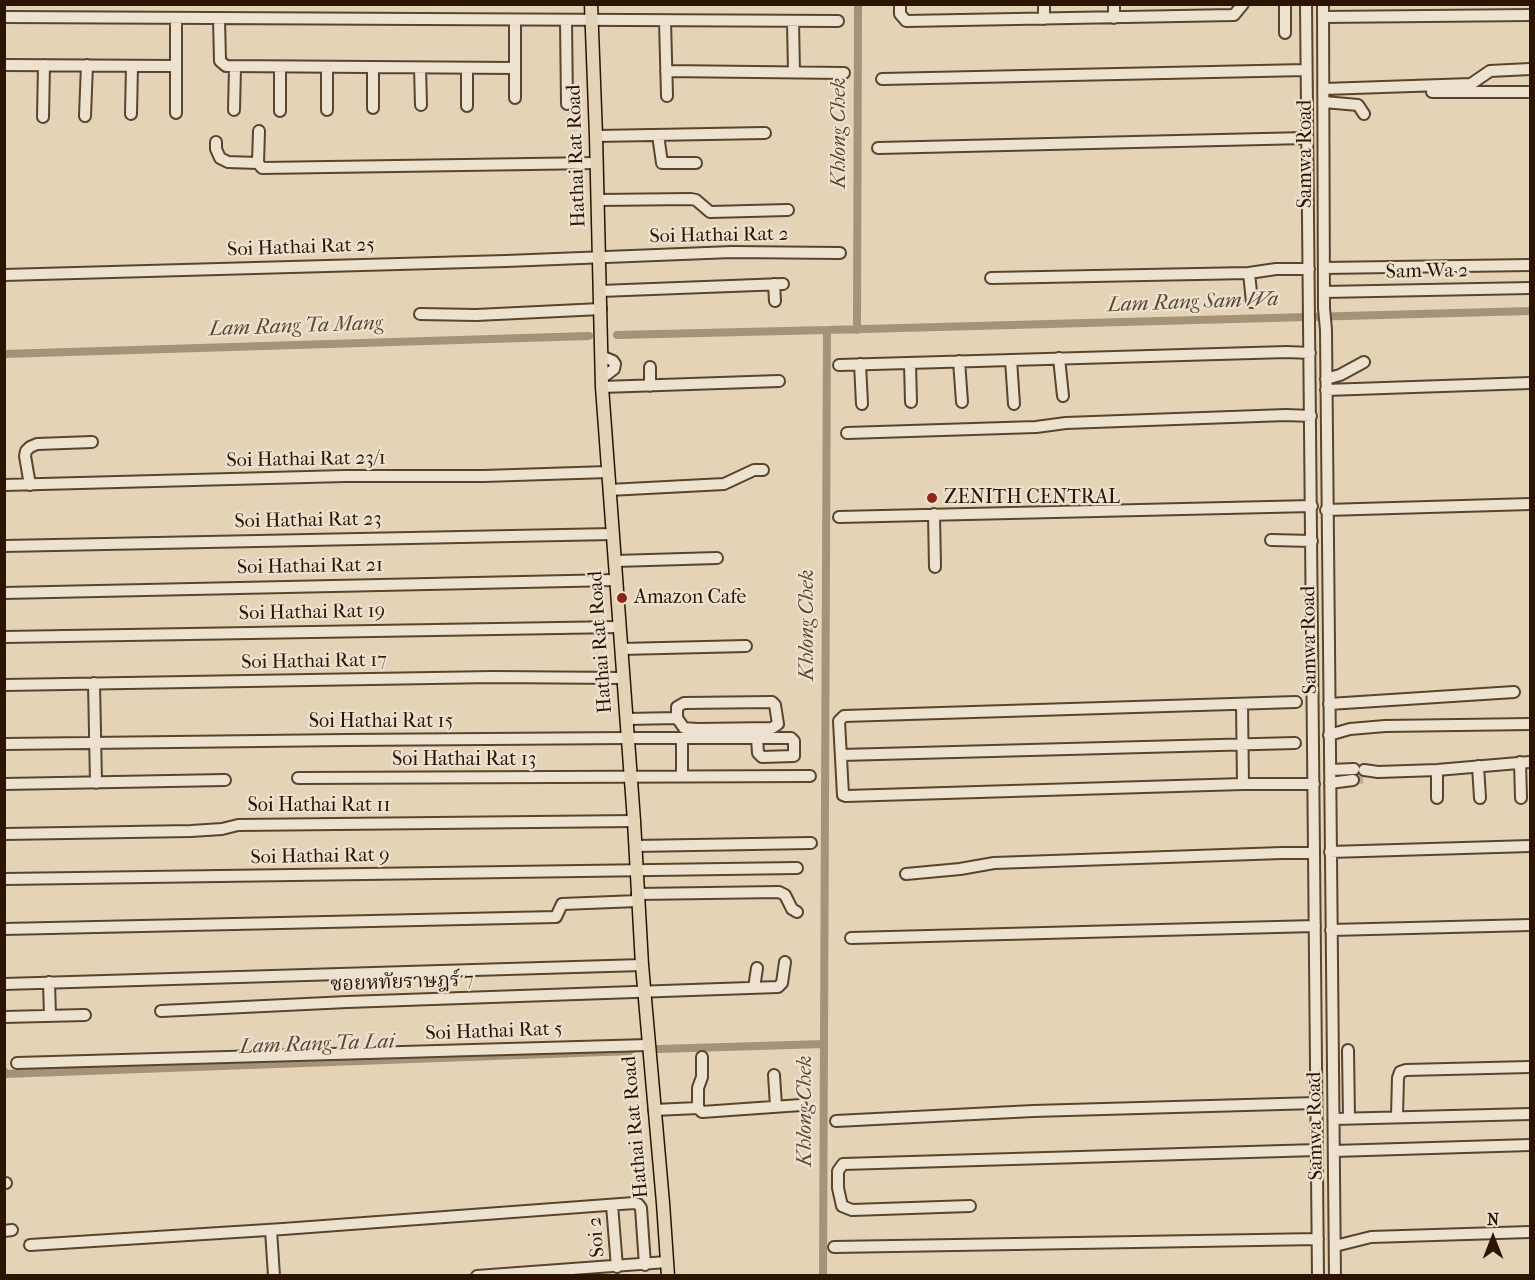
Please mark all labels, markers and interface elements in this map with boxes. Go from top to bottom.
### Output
water label: Khlong Chek [827,78,853,188]
street label: Hathai Rat Road [563,84,591,228]
street label: Samwa Road [1294,100,1318,208]
street label: Soi Hathai Rat 2 [649,223,789,249]
street label: Soi Hathai Rat 25 [227,233,375,263]
street label: Sam Wa 2 [1386,259,1468,285]
water label: Lam Rang Sam Wa [1107,287,1279,319]
water label: Lam Rang Ta Mang [209,311,383,343]
street label: Soi Hathai Rat 23/1 [226,447,386,473]
place label: ZENITH CENTRAL [944,486,1120,510]
marker: ZENITH CENTRAL [925,491,939,505]
street label: Soi Hathai Rat 23 [234,508,382,534]
street label: Soi Hathai Rat 21 [237,554,383,580]
street label: Hathai Rat Road [584,570,618,714]
water label: Khlong Chek [795,570,821,680]
place label: Amazon Cafe [634,586,747,610]
street label: Samwa Road [1297,586,1323,694]
marker: Amazon Cafe [615,591,629,605]
street label: Soi Hathai Rat 19 [239,600,385,626]
street label: Soi Hathai Rat 17 [241,649,387,675]
street label: Soi Hathai Rat 15 [309,710,453,734]
street label: Soi Hathai Rat 13 [392,748,536,772]
street label: Soi Hathai Rat 11 [247,794,391,818]
street label: Soi Hathai Rat 9 [250,844,390,870]
street label: ซอยหทัยราษฎร์ 7 [330,969,474,997]
street label: Soi Hathai Rat 5 [425,1018,563,1046]
water label: Lam Rang Ta Lai [239,1030,395,1060]
street label: Hathai Rat Road [618,1055,654,1199]
water label: Khlong Chek [793,1056,819,1166]
street label: Samwa Road [1303,1072,1329,1180]
north arrow [1463,1208,1523,1268]
text: N [1487,1210,1499,1229]
street label: Soi 2 [583,1216,611,1258]

